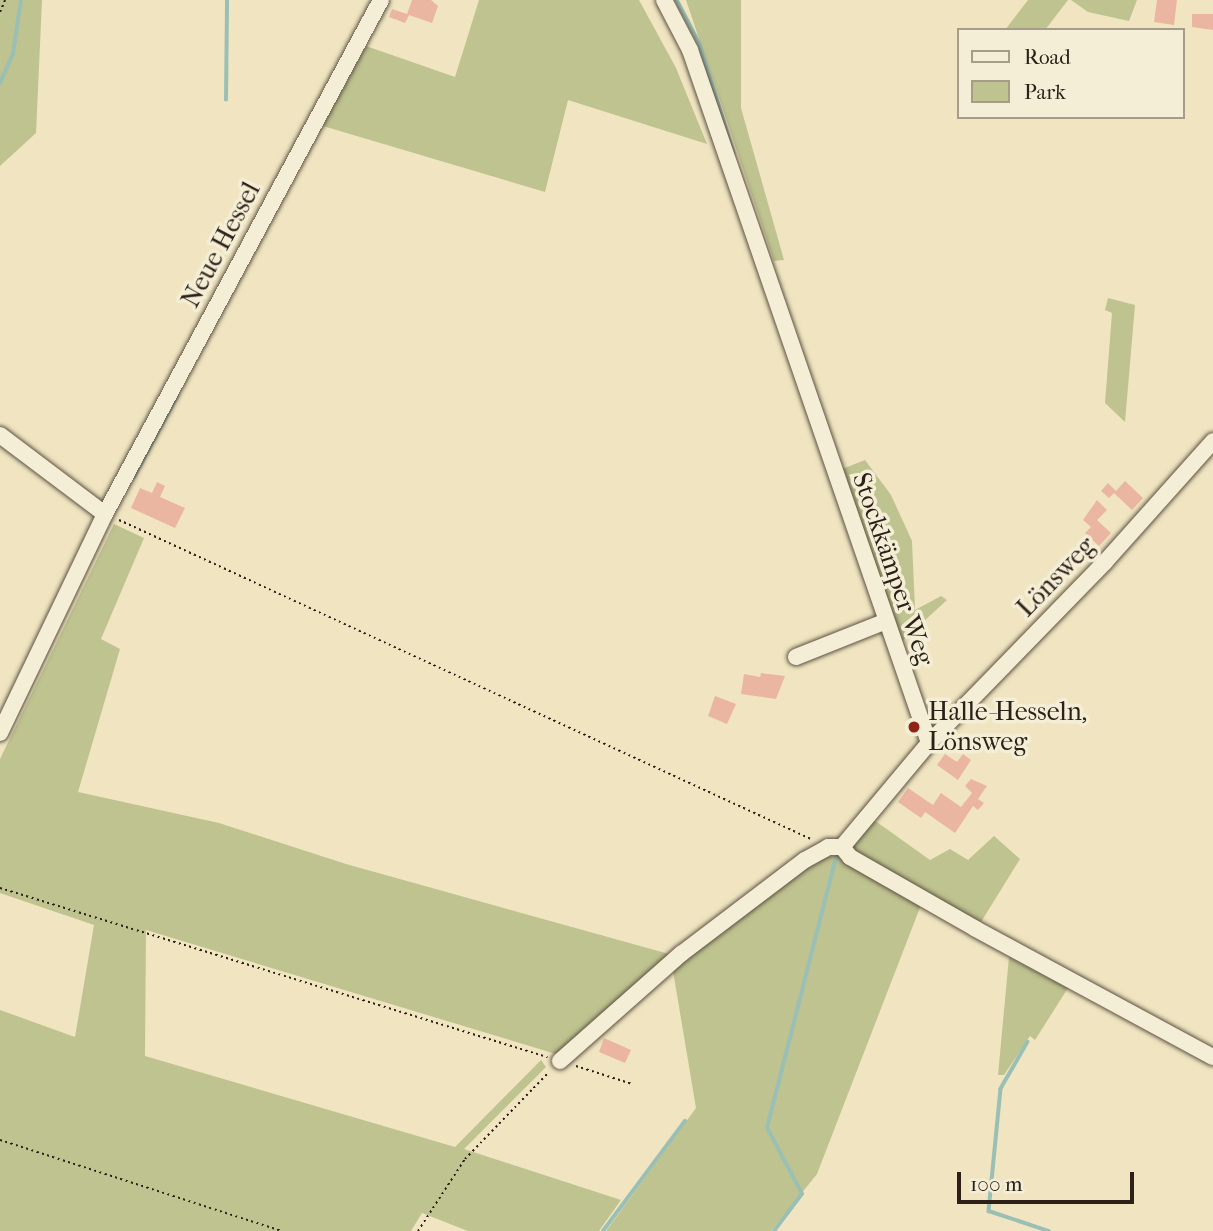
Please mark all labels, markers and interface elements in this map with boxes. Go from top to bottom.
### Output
legend [958,28,1185,119]
text: Road [1024,45,1071,69]
text: Park [1024,80,1066,104]
street label: Neue Hessel [175,177,267,313]
street label: Stockkämper Weg [845,469,941,669]
street label: Lönsweg [1010,531,1102,623]
place label: Halle-Hesseln, Lönsweg [928,696,1087,758]
marker: Halle-Hesseln, Lönsweg [906,719,922,735]
scale bar [961,1158,1138,1202]
text: 100 m [970,1172,1023,1196]

